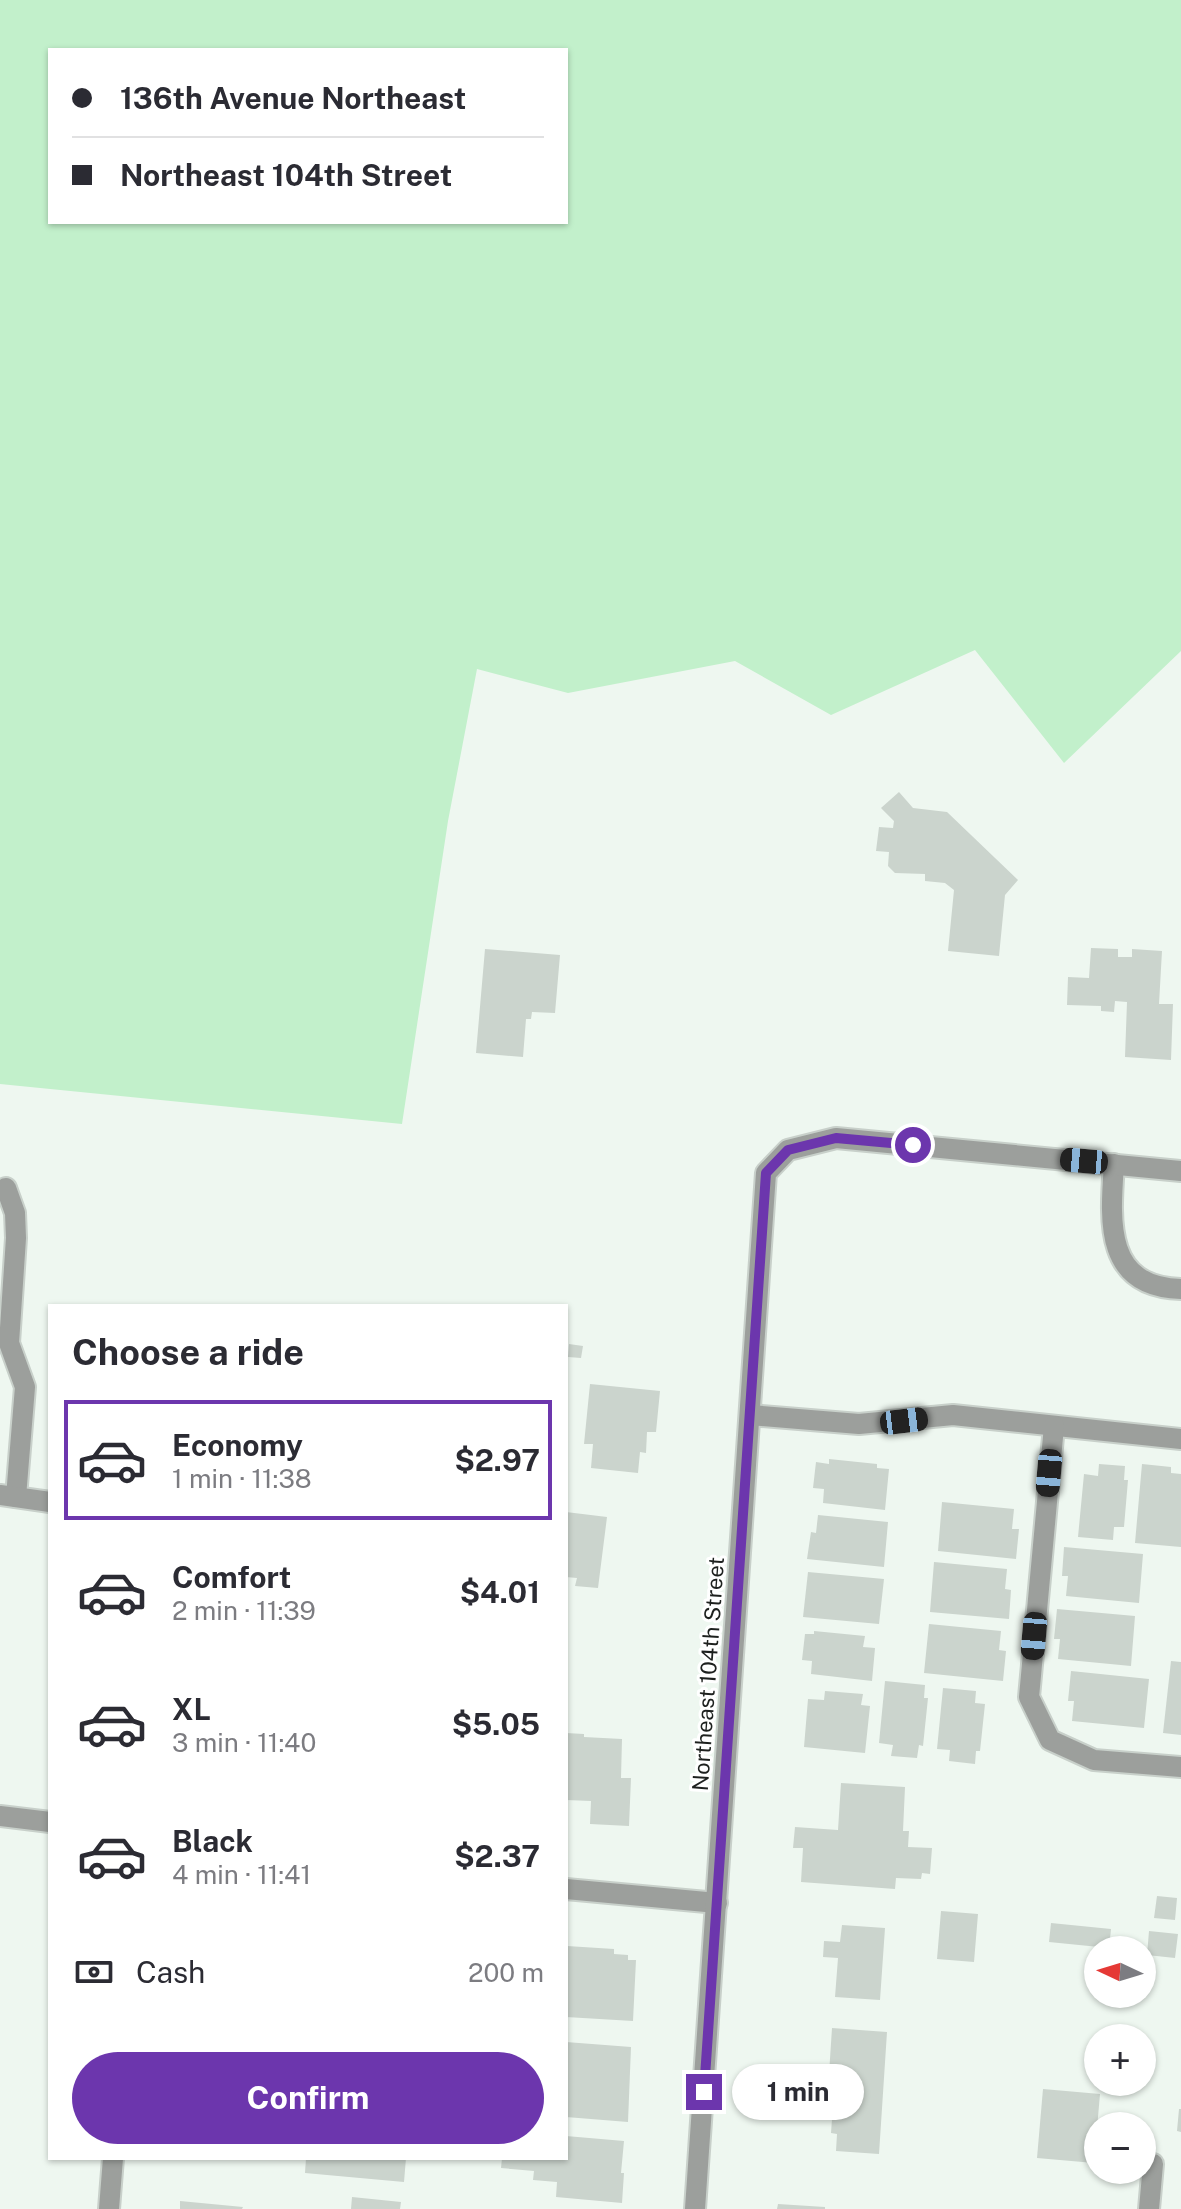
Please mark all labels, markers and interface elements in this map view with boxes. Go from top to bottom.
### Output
text: 136th Avenue Northeast [120,80,466,116]
text: Northeast 104th Street [120,157,452,193]
route start [895,1127,931,1163]
car [1059,1147,1109,1175]
text: Choose a ride [72,1331,304,1373]
car [879,1406,929,1436]
icon: car [76,1424,148,1496]
text: Economy [172,1427,303,1463]
text: $2.97 [454,1442,540,1478]
car [1035,1448,1063,1498]
text: 1 min · 11:38 [172,1463,312,1494]
icon: car [76,1556,148,1628]
street label: Northeast 104th Street [687,1556,729,1792]
text: Comfort [172,1559,291,1595]
text: $4.01 [460,1574,540,1610]
text: 2 min · 11:39 [172,1595,316,1626]
car [1020,1611,1048,1661]
icon: car [76,1688,148,1760]
text: XL [172,1691,211,1727]
text: $5.05 [452,1706,540,1742]
text: 3 min · 11:40 [172,1727,316,1758]
icon: car [76,1820,148,1892]
text: Black [172,1823,253,1859]
text: $2.37 [454,1838,540,1874]
text: 4 min · 11:41 [172,1859,311,1890]
north arrow [1084,1936,1156,2008]
map controls [1084,1936,1156,2184]
icon: cash [72,1950,116,1994]
text: Cash [136,1954,205,1990]
text: 200 m [468,1957,544,1988]
button: + [1084,2024,1156,2096]
button: Confirm [72,2052,544,2144]
callout: 1 min [732,2064,864,2120]
route end [686,2074,722,2110]
text: 1 min [767,2076,829,2107]
button: − [1084,2112,1156,2184]

